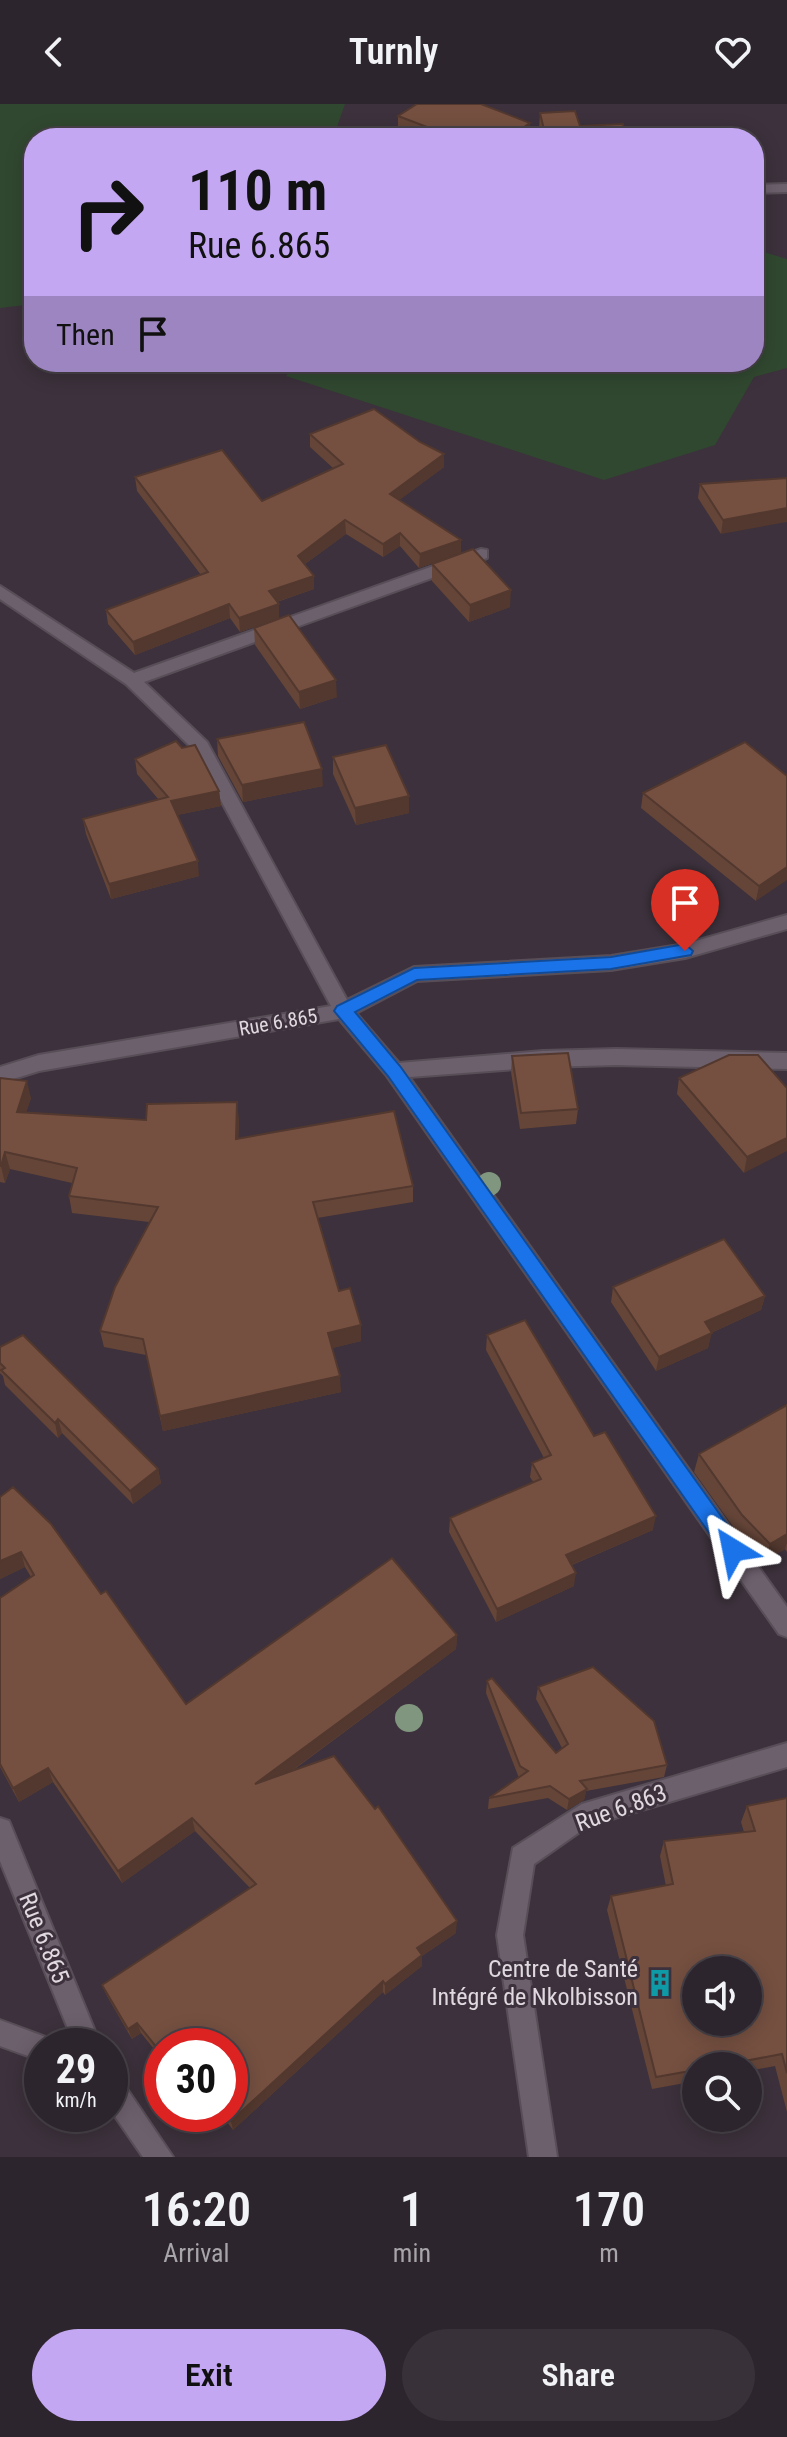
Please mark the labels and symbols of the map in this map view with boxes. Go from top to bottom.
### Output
pin [651,869,719,951]
street label: Rue 6.865 [237,1003,319,1041]
position arrow [691,1508,775,1592]
street label: Rue 6.863 [572,1779,670,1837]
street label: Rue 6.865 [13,1889,75,1987]
place label: Centre de Santé Intégré de Nkolbisson [432,1955,638,2011]
building icon: Centre de Santé Intégré de Nkolbisson [645,1968,675,1998]
speed limit sign: 30 [144,2028,248,2132]

